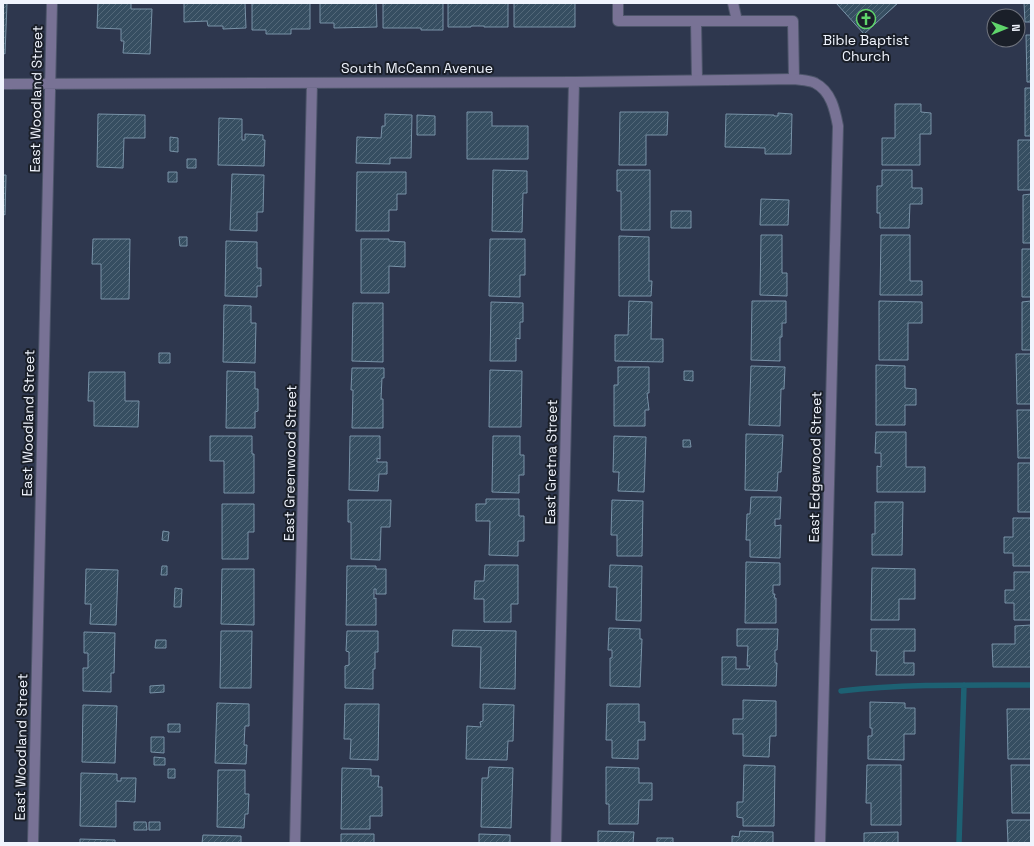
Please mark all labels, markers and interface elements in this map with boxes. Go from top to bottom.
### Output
church icon: Bible Baptist Church [855,8,877,30]
north arrow [986,8,1026,48]
text: N [1009,24,1023,32]
street label: East Woodland Street [26,25,46,173]
place label: Bible Baptist Church [823,31,909,65]
street label: South McCann Avenue [341,59,493,77]
street label: East Woodland Street [18,349,38,497]
street label: East Greenwood Street [280,385,300,541]
street label: East Edgewood Street [805,391,825,543]
street label: East Gretna Street [541,399,561,525]
street label: East Woodland Street [11,673,31,821]

